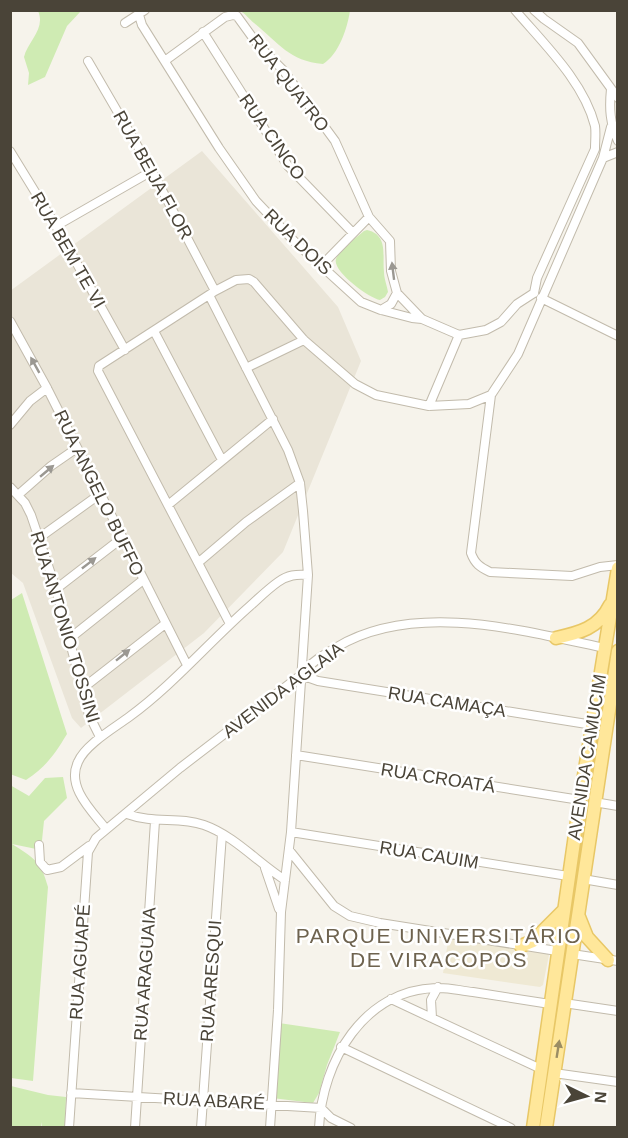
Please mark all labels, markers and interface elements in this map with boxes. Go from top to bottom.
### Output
street label: RUA QUATRO [245,30,333,136]
street label: RUA CINCO [235,90,309,184]
street label: RUA BEIJA FLOR [109,107,197,243]
street label: RUA BEM TE VI [27,188,109,312]
street label: RUA DOIS [260,205,336,279]
one-way arrow [388,261,398,280]
one-way arrow [30,357,40,374]
street label: RUA ANGELO BUFFO [50,407,148,579]
one-way arrow [39,464,55,477]
street label: RUA ANTONIO TOSSINI [26,529,104,725]
one-way arrow [80,557,96,569]
street label: AVENIDA AGLAIA [219,638,347,742]
one-way arrow [116,650,131,662]
street label: AVENIDA CAMUCIM [564,673,610,841]
street label: RUA CAMAÇA [387,683,507,721]
street label: RUA CROATÁ [379,759,497,797]
street label: RUA CAUIM [378,837,480,873]
street label: RUA AGUAPÉ [66,903,94,1021]
street label: RUA ARAGUAIA [130,906,160,1042]
street label: RUA ARESQUI [197,919,225,1043]
district label: PARQUE UNIVERSITÁRIO DE VIRACOPOS [296,924,582,971]
one-way arrow [553,1039,562,1058]
north arrow [556,1066,616,1126]
street label: RUA ABARÉ [163,1088,265,1114]
text: N [591,1091,609,1104]

